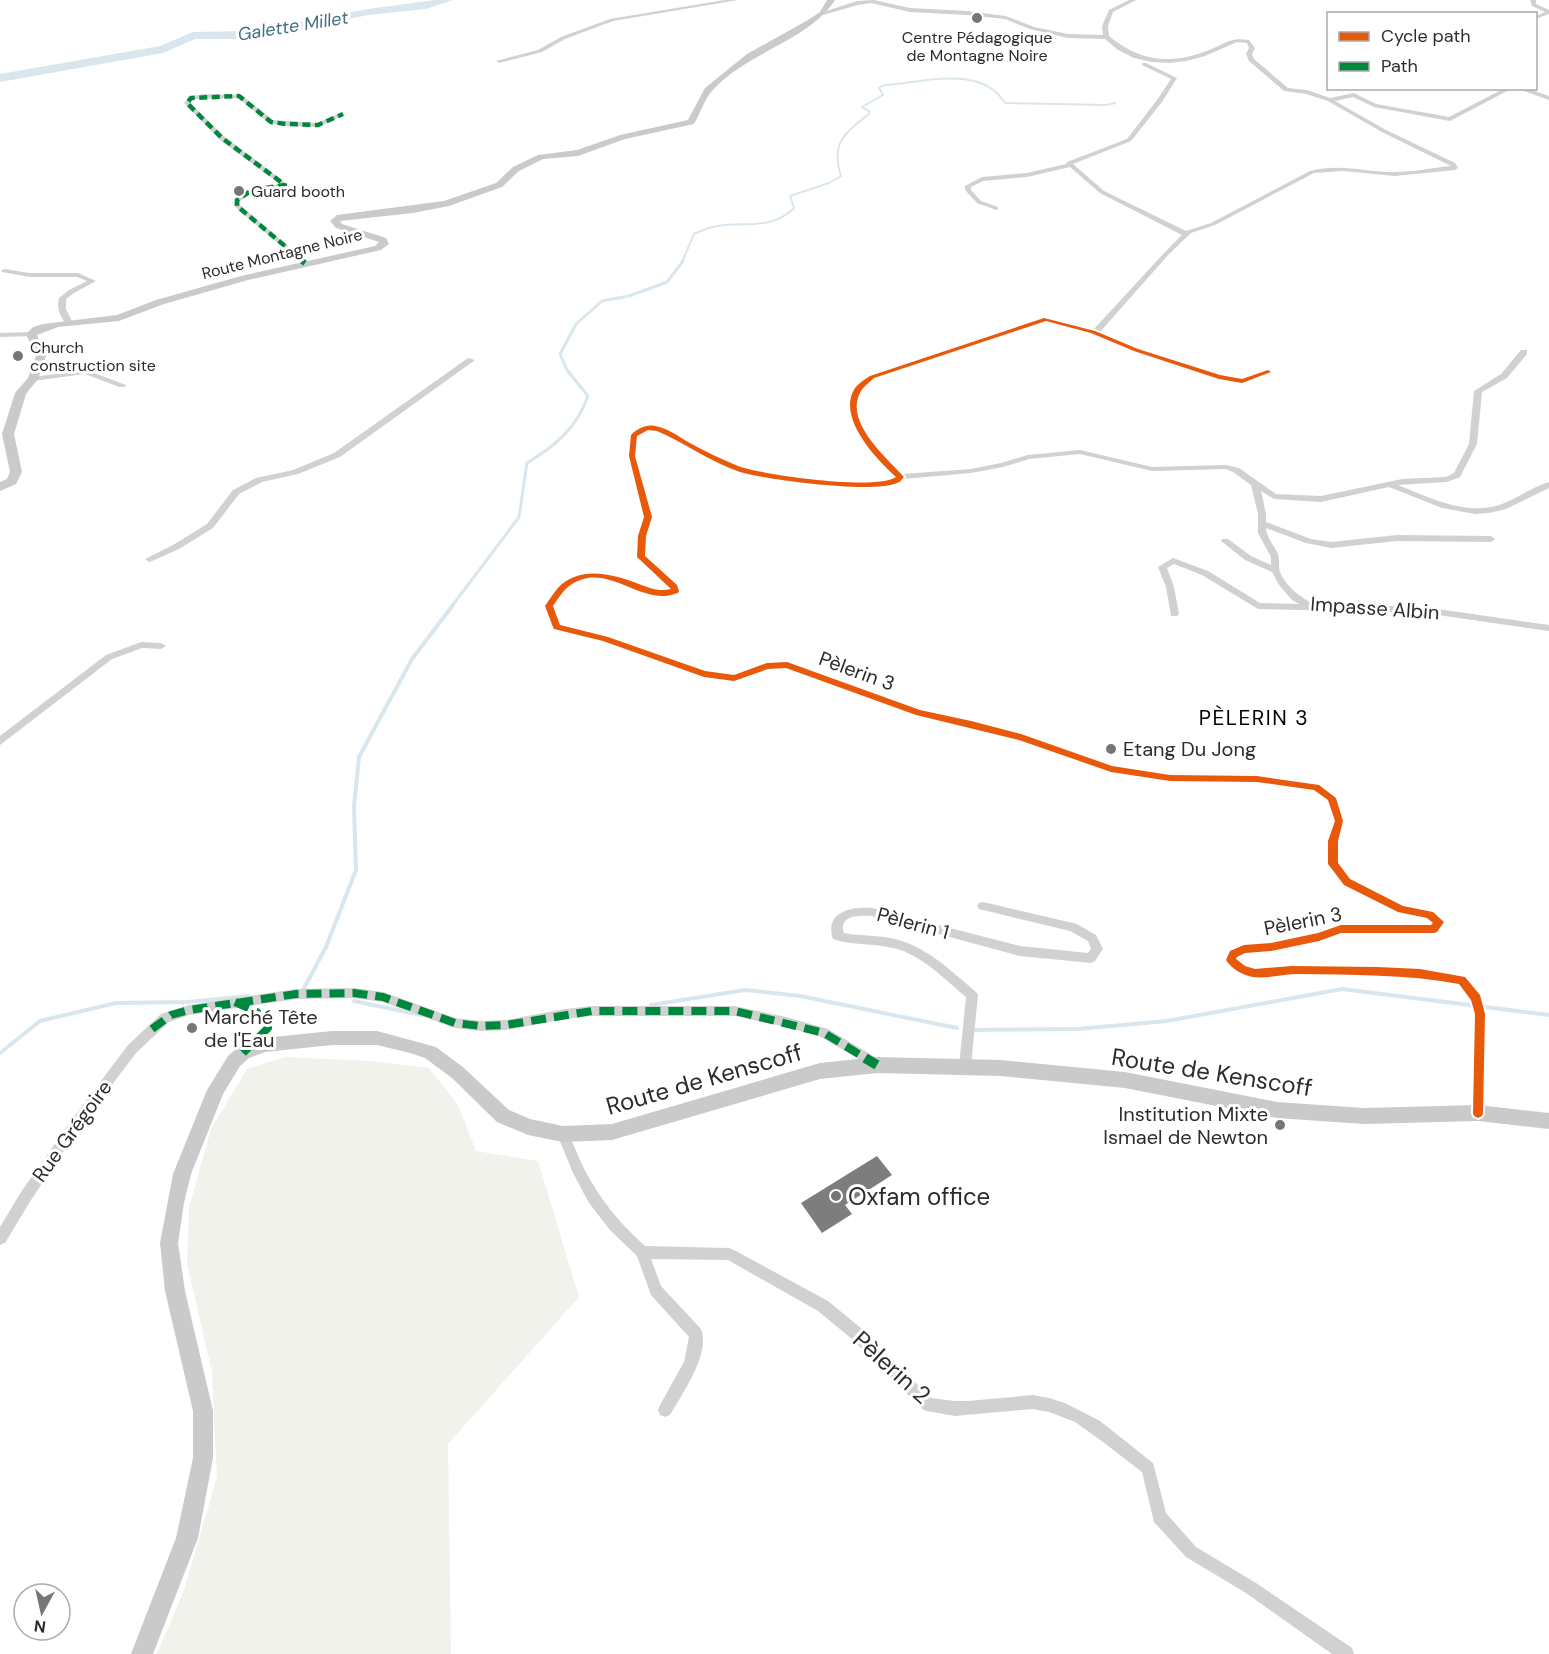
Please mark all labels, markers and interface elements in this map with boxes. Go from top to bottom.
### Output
water label: Galette Millet [236,5,351,47]
marker: Centre Pédagogique de Montagne Noire [970,11,984,25]
legend [1327,12,1537,90]
text: Cycle path [1381,24,1471,48]
place label: Centre Pédagogique de Montagne Noire [902,27,1052,66]
text: Path [1381,54,1418,78]
place label: Guard booth [251,181,345,202]
marker: Guard booth [232,184,246,198]
street label: Route Montagne Noire [200,224,364,284]
place label: Church construction site [30,337,156,376]
marker: Church construction site [11,349,25,363]
street label: Impasse Albin [1310,591,1440,625]
street label: Pèlerin 3 [815,645,899,697]
district label: PÈLERIN 3 [1199,704,1309,732]
place label: Etang Du Jong [1123,736,1256,762]
marker: Etang Du Jong [1104,742,1118,756]
street label: Pèlerin 1 [874,901,952,945]
street label: Pèlerin 3 [1262,901,1344,941]
place label: Marché Tête de l'Eau [204,1004,318,1053]
marker: Marché Tête de l'Eau [185,1021,199,1035]
street label: Route de Kenscoff [602,1036,806,1122]
street label: Route de Kenscoff [1110,1041,1314,1103]
street label: Rue Grégoire [26,1075,118,1187]
place label: Institution Mixte Ismael de Newton [1103,1101,1268,1150]
marker: Institution Mixte Ismael de Newton [1273,1118,1287,1132]
place label: Oxfam office [848,1181,990,1212]
marker: Oxfam office [829,1189,843,1203]
street label: Pèlerin 2 [847,1324,937,1410]
north arrow [12,1582,72,1642]
text: N [33,1615,47,1638]

